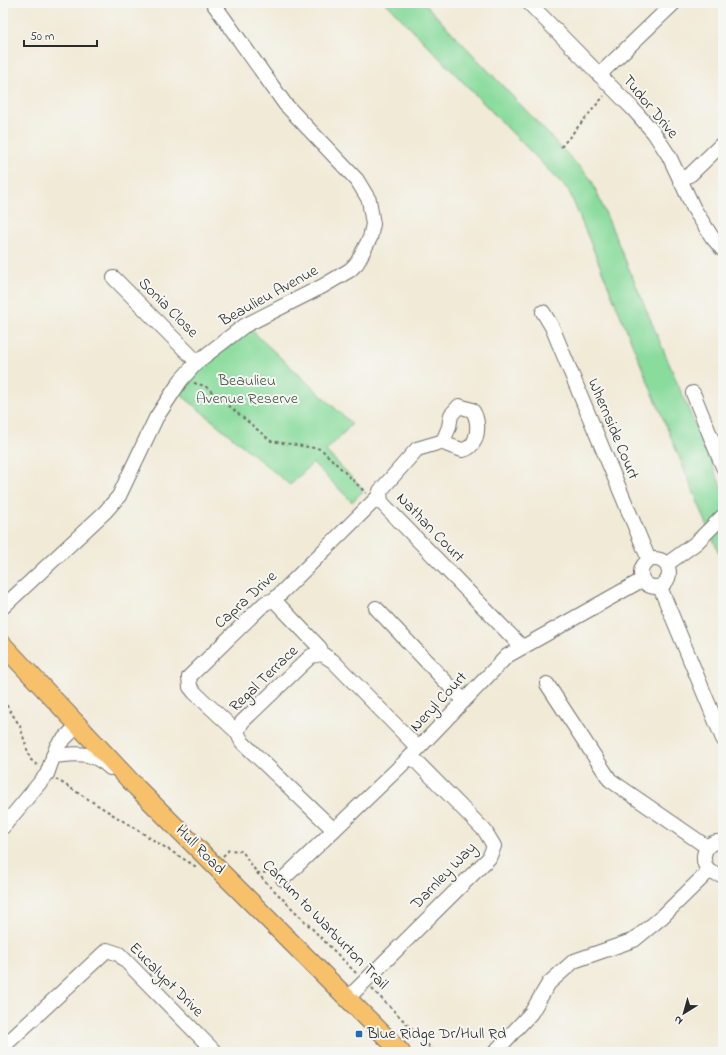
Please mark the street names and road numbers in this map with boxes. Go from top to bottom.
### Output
street label: Tudor Drive [616,70,684,145]
street label: Beaulieu Avenue [214,259,323,333]
street label: Sonia Close [132,272,204,344]
street label: Whernside Court [581,375,645,484]
street label: Nathan Court [390,487,470,569]
street label: Capra Drive [209,565,283,635]
street label: Regal Terrace [224,639,304,718]
street label: Neryl Court [405,666,474,738]
street label: Hull Road [169,819,231,881]
street label: Darnley Way [405,837,483,916]
street label: Carrum to Warburton Trail [256,854,394,996]
street label: Eucalypt Drive [123,937,210,1024]

